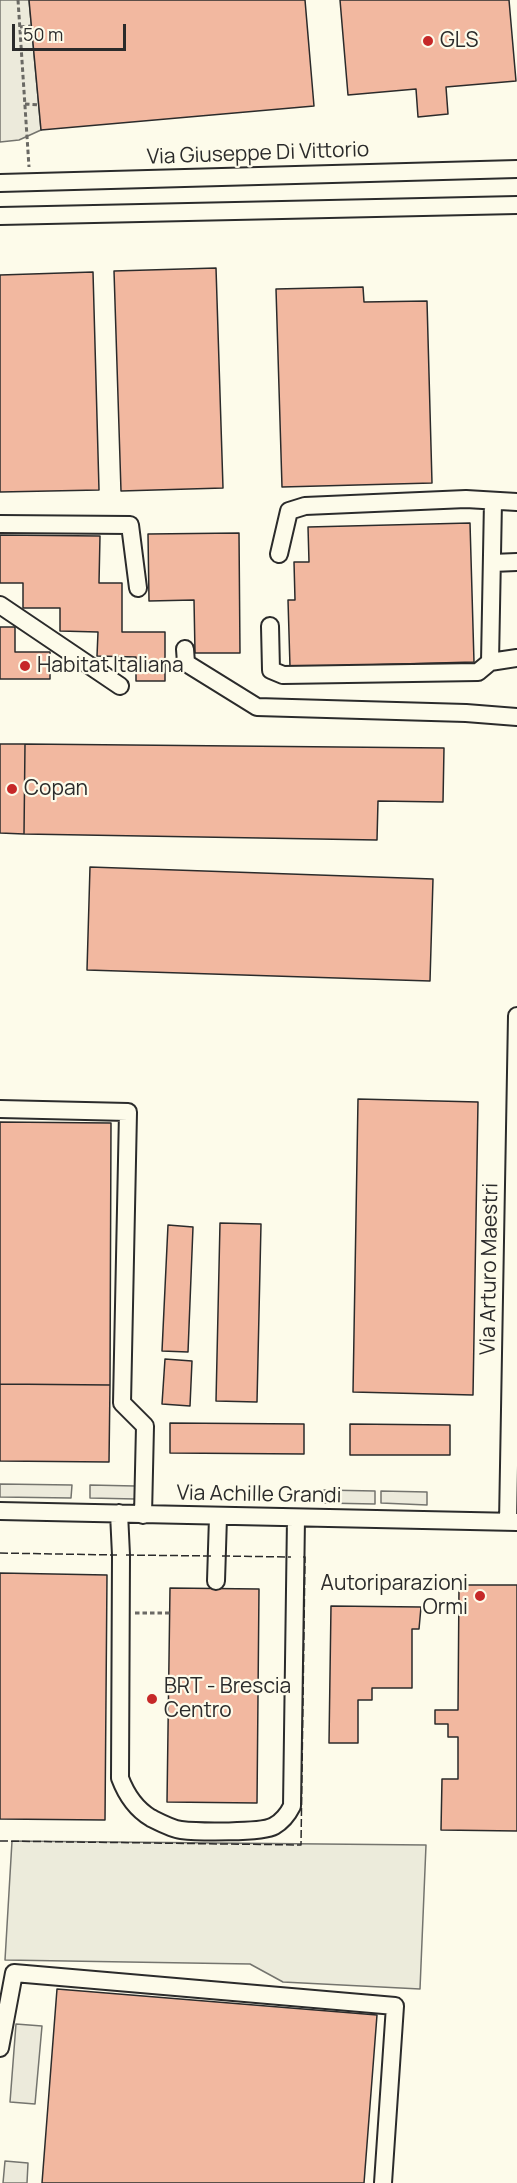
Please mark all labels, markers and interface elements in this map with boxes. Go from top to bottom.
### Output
scale bar [15,12,129,50]
text: 50 m [23,22,63,46]
place label: GLS [440,28,478,54]
marker: GLS [421,34,435,48]
street label: Via Giuseppe Di Vittorio [146,138,370,170]
place label: Habitat Italiana [37,653,184,679]
marker: Habitat Italiana [18,659,32,673]
place label: Copan [24,776,88,802]
marker: Copan [5,782,19,796]
street label: Via Arturo Maestri [476,1183,504,1355]
street label: Via Achille Grandi [176,1481,342,1509]
place label: Autoriparazioni Ormi [321,1571,468,1621]
marker: Autoriparazioni Ormi [473,1589,487,1603]
place label: BRT - Brescia Centro [164,1674,291,1724]
marker: BRT - Brescia Centro [145,1692,159,1706]

